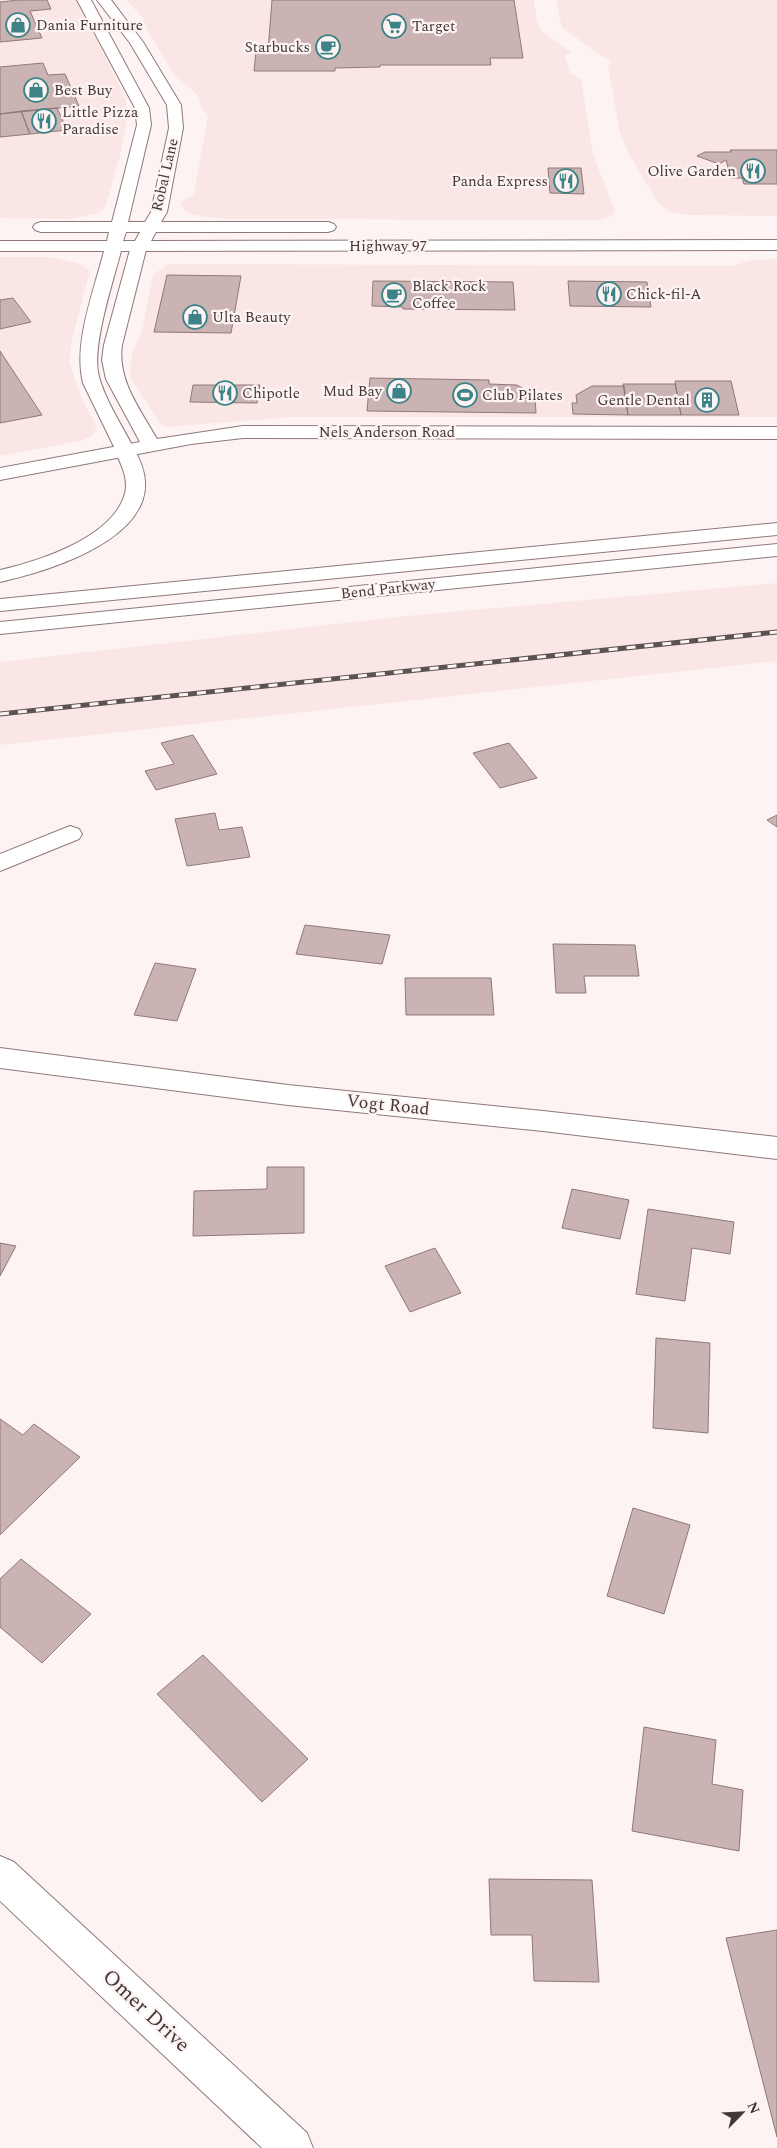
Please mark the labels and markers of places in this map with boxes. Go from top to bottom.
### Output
shop icon: Dania Furniture [5,12,31,38]
supermarket icon: Target [381,13,407,39]
place label: Dania Furniture [36,14,143,37]
place label: Target [412,15,455,38]
cafe icon: Starbucks [315,34,341,60]
place label: Starbucks [245,36,310,59]
shop icon: Best Buy [23,77,49,103]
place label: Best Buy [54,79,113,102]
place label: Little Pizza Paradise [62,101,139,141]
restaurant icon: Little Pizza Paradise [31,108,57,134]
restaurant icon: Olive Garden [740,158,766,184]
place label: Olive Garden [647,160,736,183]
restaurant icon: Panda Express [553,168,579,194]
place label: Panda Express [451,170,548,193]
place label: Black Rock Coffee [412,275,486,315]
restaurant icon: Chick-fil-A [596,281,622,307]
cafe icon: Black Rock Coffee [381,282,407,308]
place label: Chick-fil-A [626,283,701,306]
shop icon: Ulta Beauty [182,304,208,330]
place label: Ulta Beauty [212,306,291,329]
shop icon: Mud Bay [386,378,412,404]
restaurant icon: Chipotle [212,380,238,406]
place label: Mud Bay [323,380,383,403]
place label: Chipotle [242,382,300,405]
sports icon: Club Pilates [452,382,478,408]
place label: Club Pilates [482,384,563,407]
building icon: Gentle Dental [694,387,720,413]
place label: Gentle Dental [597,389,690,412]

